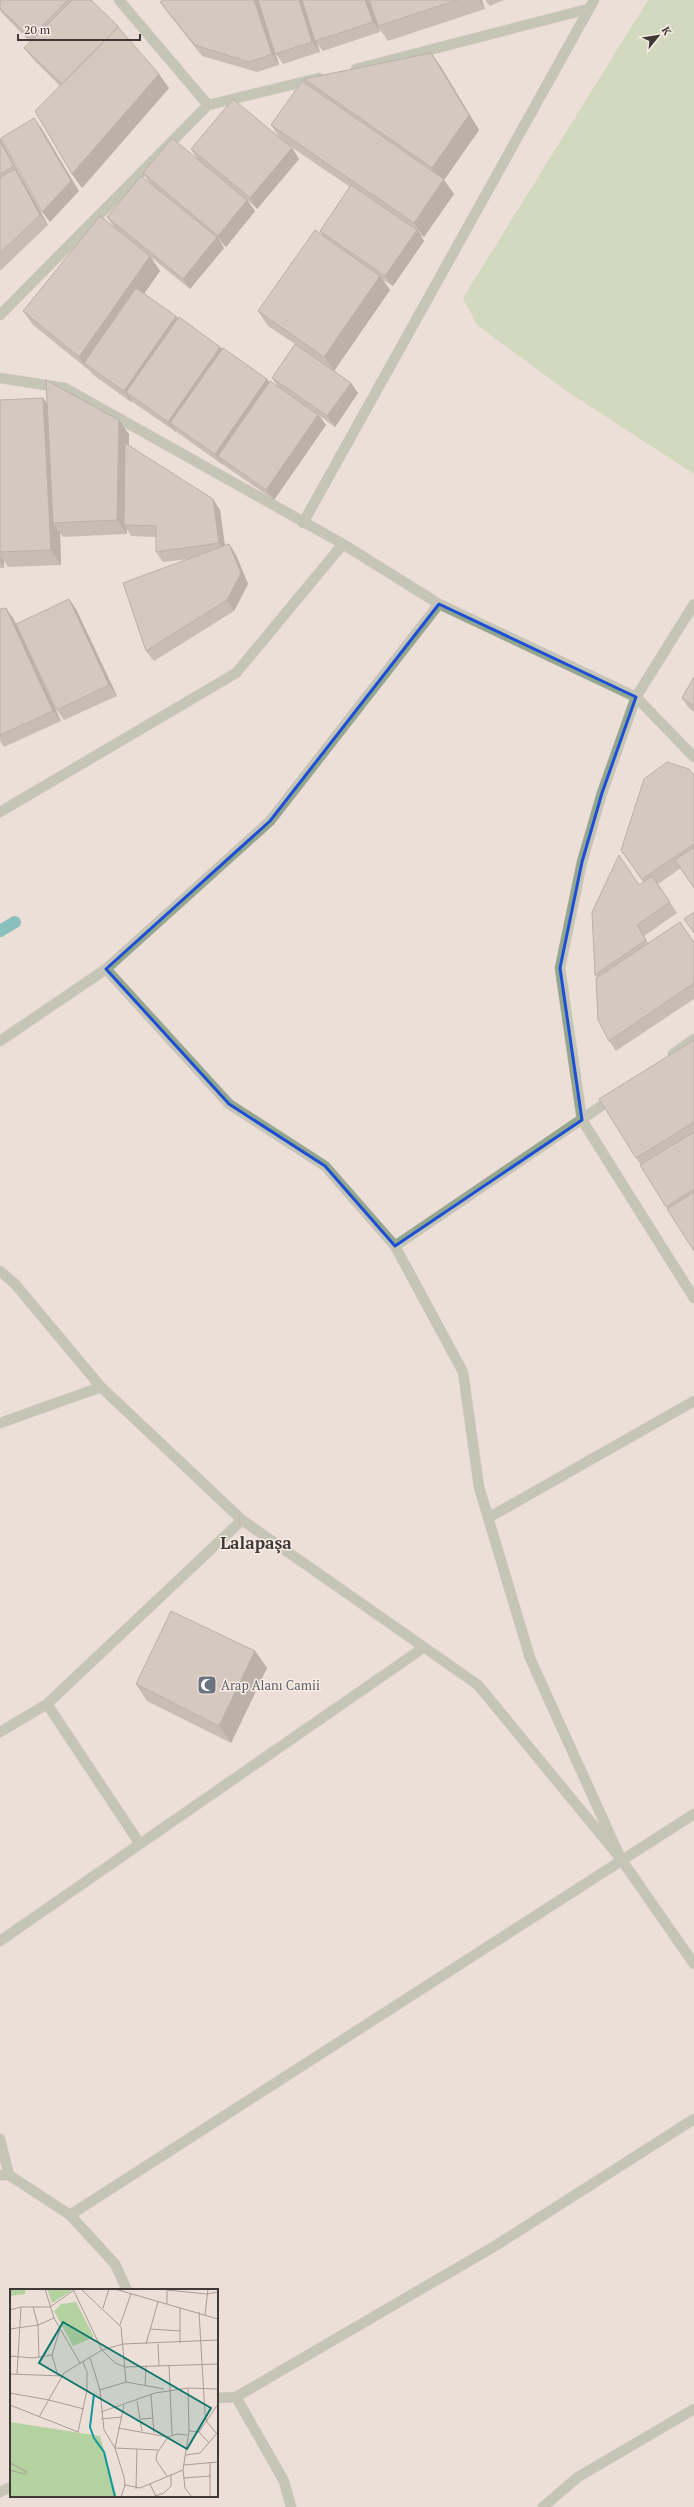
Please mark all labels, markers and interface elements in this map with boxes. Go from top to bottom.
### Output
scale bar [18,16,140,42]
north arrow [638,16,678,56]
text: 20 m [24,22,51,37]
text: K [659,24,675,38]
district label: Lalapaşa [220,1531,292,1554]
mosque icon: Arap Alanı Camii [196,1674,218,1696]
place label: Arap Alanı Camii [221,1676,320,1694]
inset map [10,2289,218,2497]

